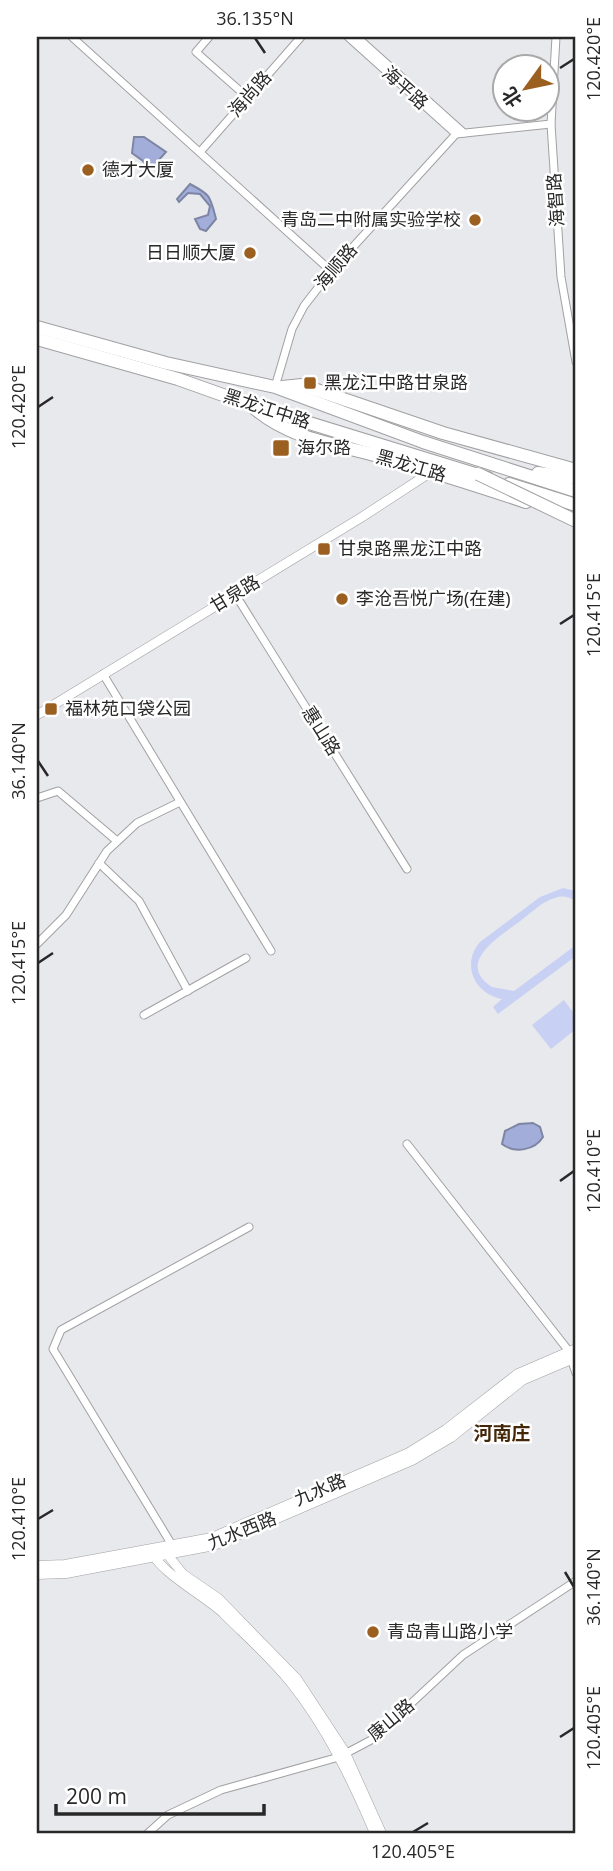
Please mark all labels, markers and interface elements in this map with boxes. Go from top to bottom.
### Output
text: 36.135°N [216,6,294,30]
text: 120.420°E [581,17,605,101]
north arrow [490,52,560,122]
street label: 海平路 [378,60,434,114]
street label: 海尚路 [222,65,276,122]
text: 北 [496,82,528,112]
place label: 德才大厦 [102,157,174,181]
marker: 德才大厦 [80,162,96,178]
street label: 海智路 [541,172,569,228]
place label: 青岛二中附属实验学校 [281,207,461,231]
marker: 青岛二中附属实验学校 [467,212,483,228]
street label: 海顺路 [309,238,362,295]
place label: 日日顺大厦 [146,240,236,264]
marker: 日日顺大厦 [242,245,258,261]
text: 120.420°E [6,365,30,449]
place label: 黑龙江中路甘泉路 [324,370,468,394]
marker: 黑龙江中路甘泉路 [302,375,318,391]
street label: 黑龙江中路 [221,383,314,433]
place label: 海尔路 [297,435,351,459]
marker: 海尔路 [271,438,291,458]
street label: 黑龙江路 [373,444,449,486]
place label: 甘泉路黑龙江中路 [338,536,482,560]
marker: 甘泉路黑龙江中路 [316,541,332,557]
street label: 甘泉路 [205,569,264,617]
text: 120.415°E [581,573,605,657]
place label: 李沧吾悦广场(在建) [356,586,511,610]
marker: 李沧吾悦广场(在建) [334,591,350,607]
place label: 福林苑口袋公园 [65,696,191,720]
marker: 福林苑口袋公园 [43,701,59,717]
street label: 惠山路 [297,701,346,760]
text: 36.140°N [6,722,30,800]
text: 120.415°E [6,921,30,1005]
text: 120.410°E [581,1129,605,1213]
district label: 河南庄 [473,1420,531,1446]
street label: 九水路 [290,1467,349,1511]
text: 120.410°E [6,1477,30,1561]
street label: 九水西路 [204,1505,279,1555]
text: 36.140°N [581,1548,605,1626]
place label: 青岛青山路小学 [387,1619,513,1643]
marker: 青岛青山路小学 [365,1624,381,1640]
text: 120.405°E [581,1686,605,1770]
street label: 康山路 [362,1693,419,1746]
scale bar [56,1773,264,1817]
text: 200 m [66,1782,127,1810]
text: 120.405°E [371,1839,455,1863]

